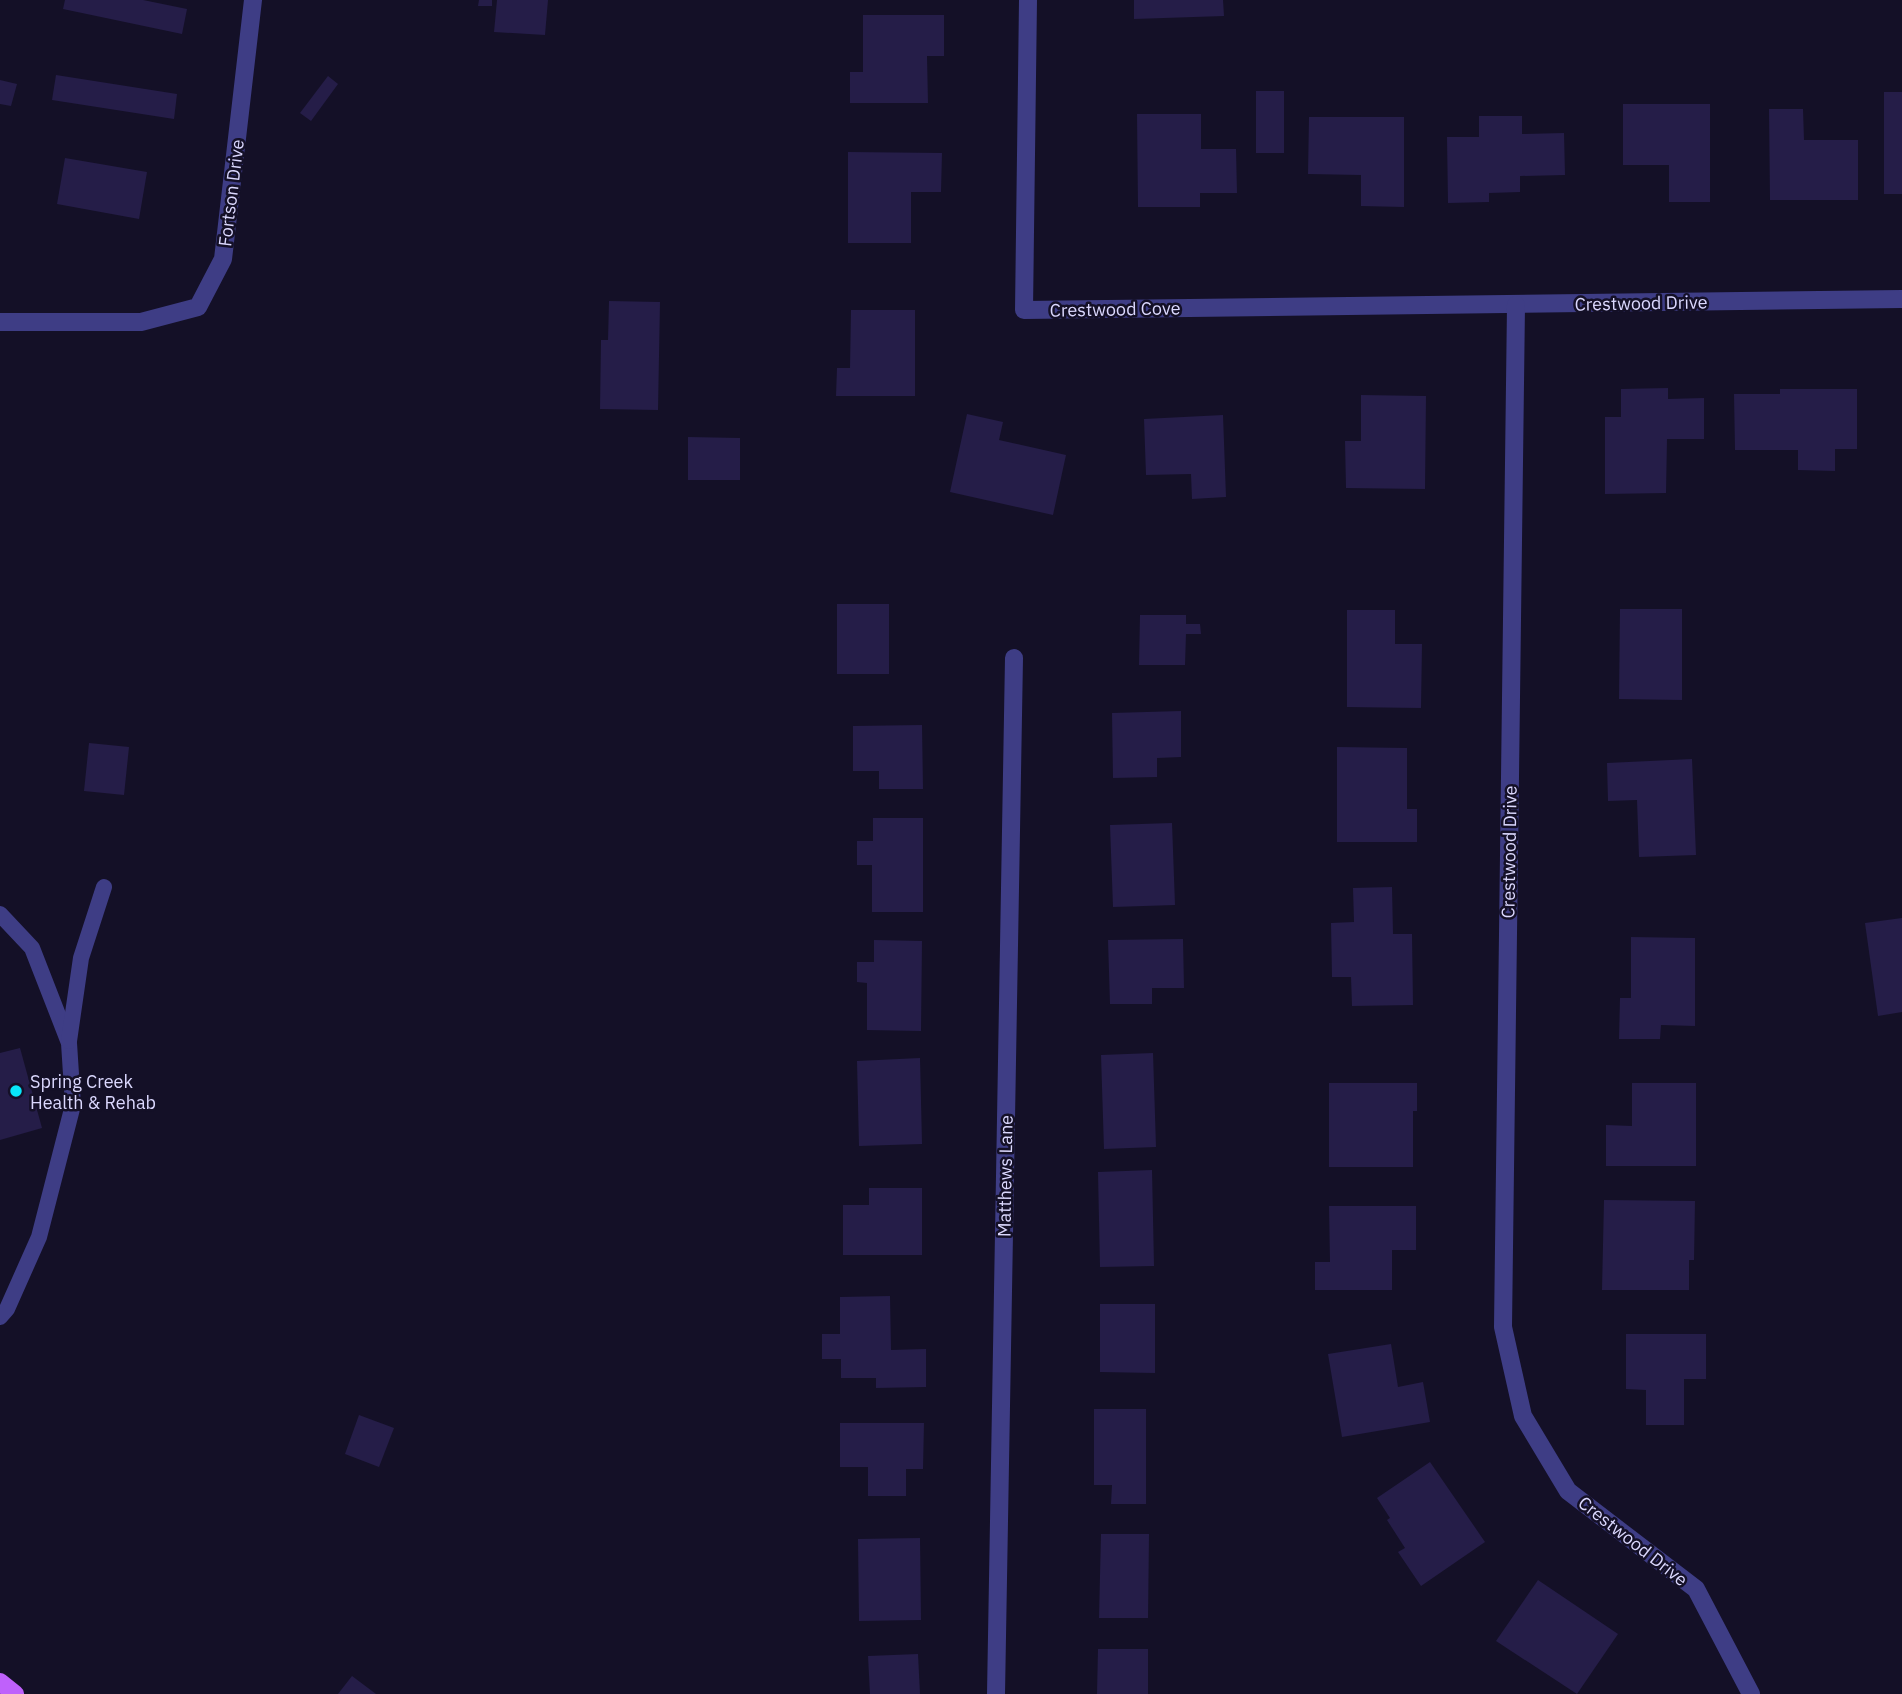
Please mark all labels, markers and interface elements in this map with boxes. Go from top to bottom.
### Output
street label: Fortson Drive [213,138,249,248]
street label: Crestwood Drive [1574,290,1708,316]
street label: Crestwood Cove [1049,296,1181,322]
street label: Crestwood Drive [1496,785,1522,919]
place label: Spring Creek Health & Rehab [30,1070,156,1114]
marker: Spring Creek Health & Rehab [8,1083,24,1099]
street label: Matthews Lane [992,1115,1018,1237]
street label: Crestwood Drive [1574,1491,1693,1591]

